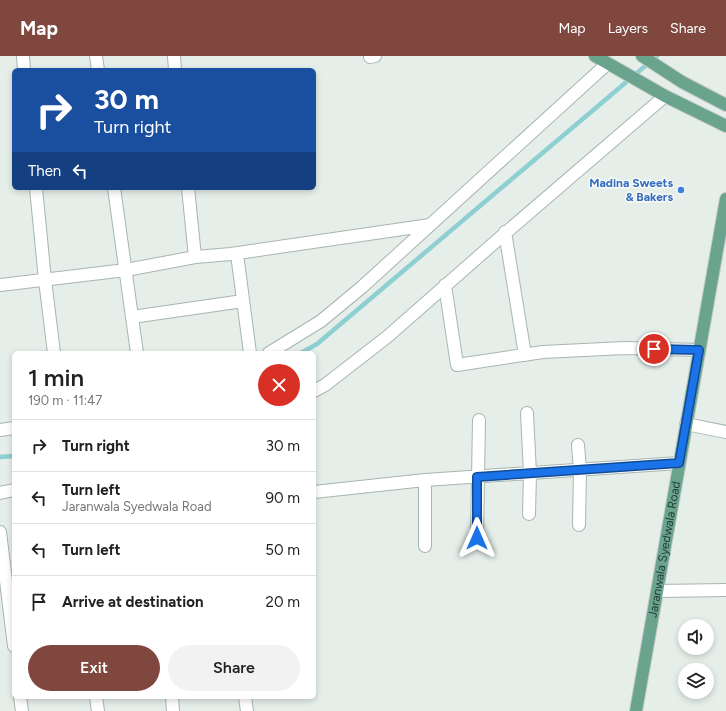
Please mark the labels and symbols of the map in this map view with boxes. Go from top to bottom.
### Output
place label: Madina Sweets & Bakers [589,176,673,204]
marker: Madina Sweets & Bakers [676,185,686,195]
pin [637,332,671,366]
street label: Jaranwala Syedwala Road [646,480,683,619]
position arrow [456,517,498,559]

